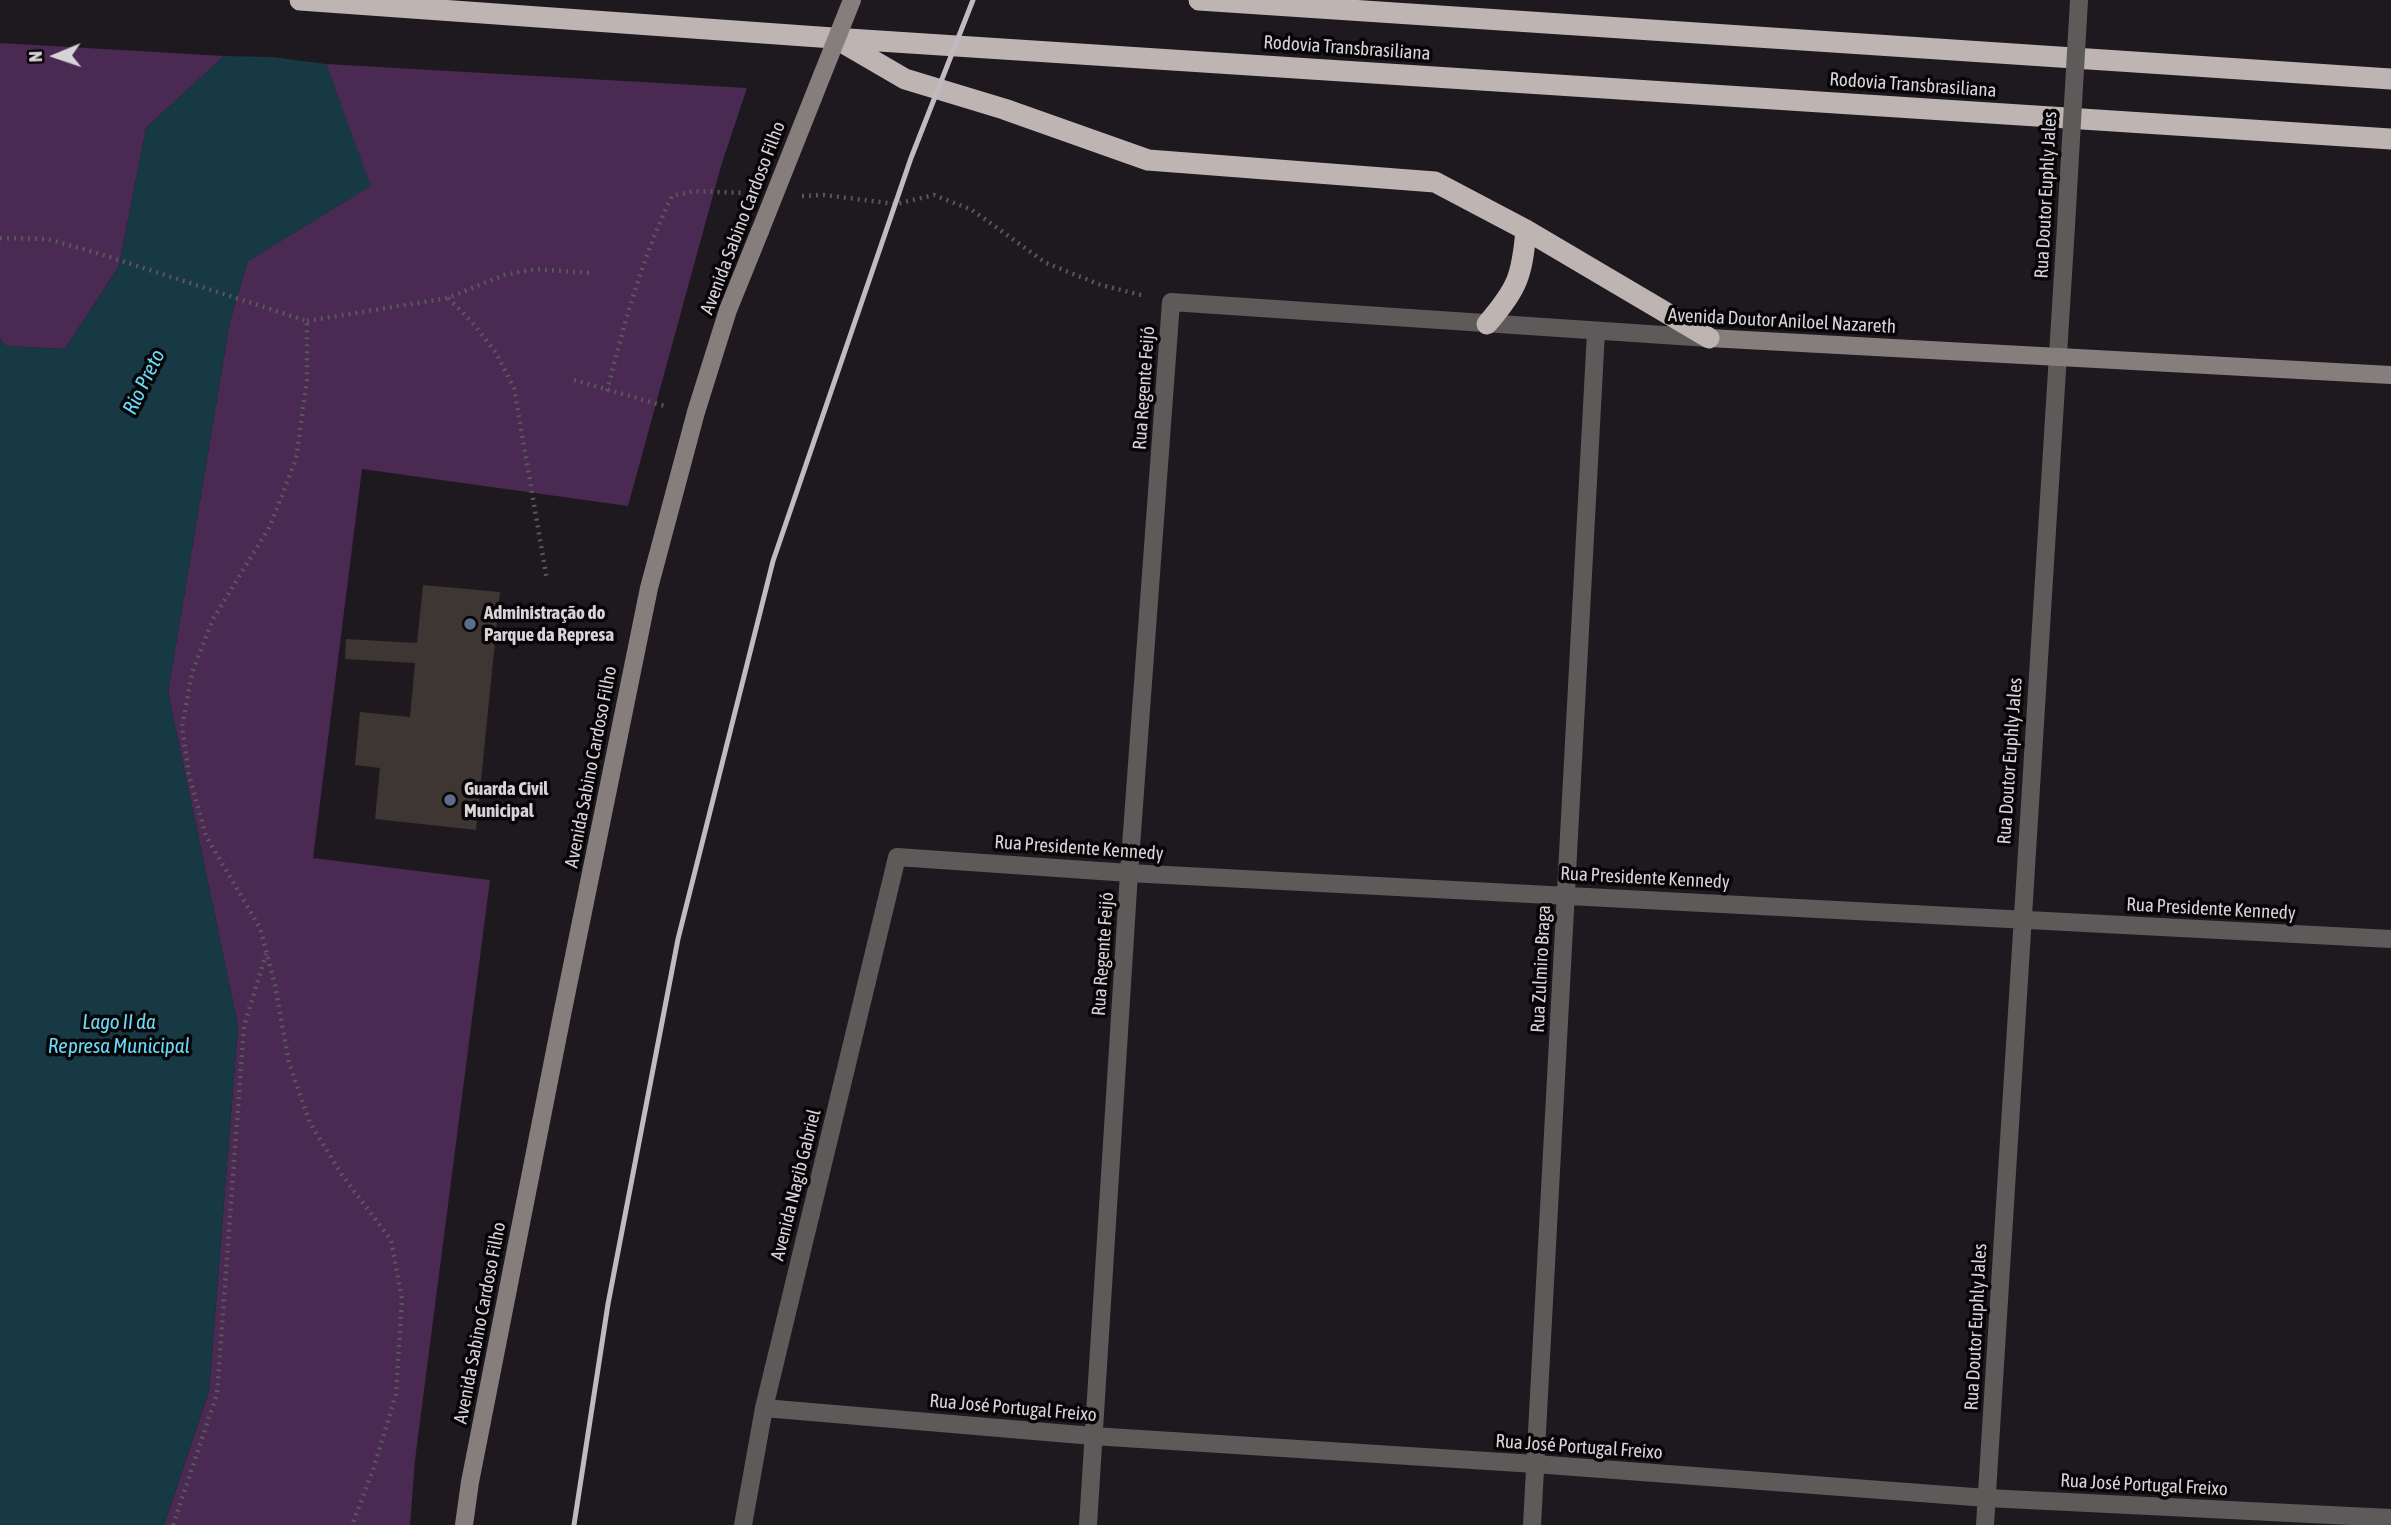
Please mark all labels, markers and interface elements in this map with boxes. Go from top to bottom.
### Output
north arrow [21,21,91,91]
street label: Rodovia Transbrasiliana [1263,31,1431,65]
text: N [24,51,46,63]
street label: Rodovia Transbrasiliana [1829,68,1997,102]
street label: Rua Doutor Euphly Jales [2030,111,2062,279]
street label: Avenida Sabino Cardoso Filho [696,118,790,318]
street label: Avenida Doutor Aniloel Nazareth [1667,304,1897,338]
street label: Rua Regente Feijó [1128,325,1160,451]
water label: Rio Preto [118,345,170,419]
place label: Administração do Parque da Represa [484,602,614,646]
marker: Administração do Parque da Represa [462,616,478,632]
street label: Avenida Sabino Cardoso Filho [560,664,622,870]
street label: Rua Doutor Euphly Jales [1993,677,2027,845]
place label: Guarda Civil Municipal [464,778,548,822]
marker: Guarda Civil Municipal [442,792,458,808]
street label: Rua Presidente Kennedy [994,831,1164,865]
street label: Rua Presidente Kennedy [1560,862,1730,894]
street label: Rua Regente Feijó [1087,891,1119,1017]
street label: Rua Presidente Kennedy [2126,893,2296,925]
street label: Rua Zulmiro Braga [1526,905,1556,1033]
water label: Lago II da Represa Municipal [48,1009,190,1059]
street label: Avenida Nagib Gabriel [766,1107,826,1263]
street label: Avenida Sabino Cardoso Filho [449,1220,511,1426]
street label: Rua Doutor Euphly Jales [1960,1243,1992,1411]
street label: Rua José Portugal Freixo [928,1389,1098,1427]
street label: Rua José Portugal Freixo [1495,1430,1663,1464]
street label: Rua José Portugal Freixo [2060,1469,2228,1501]

